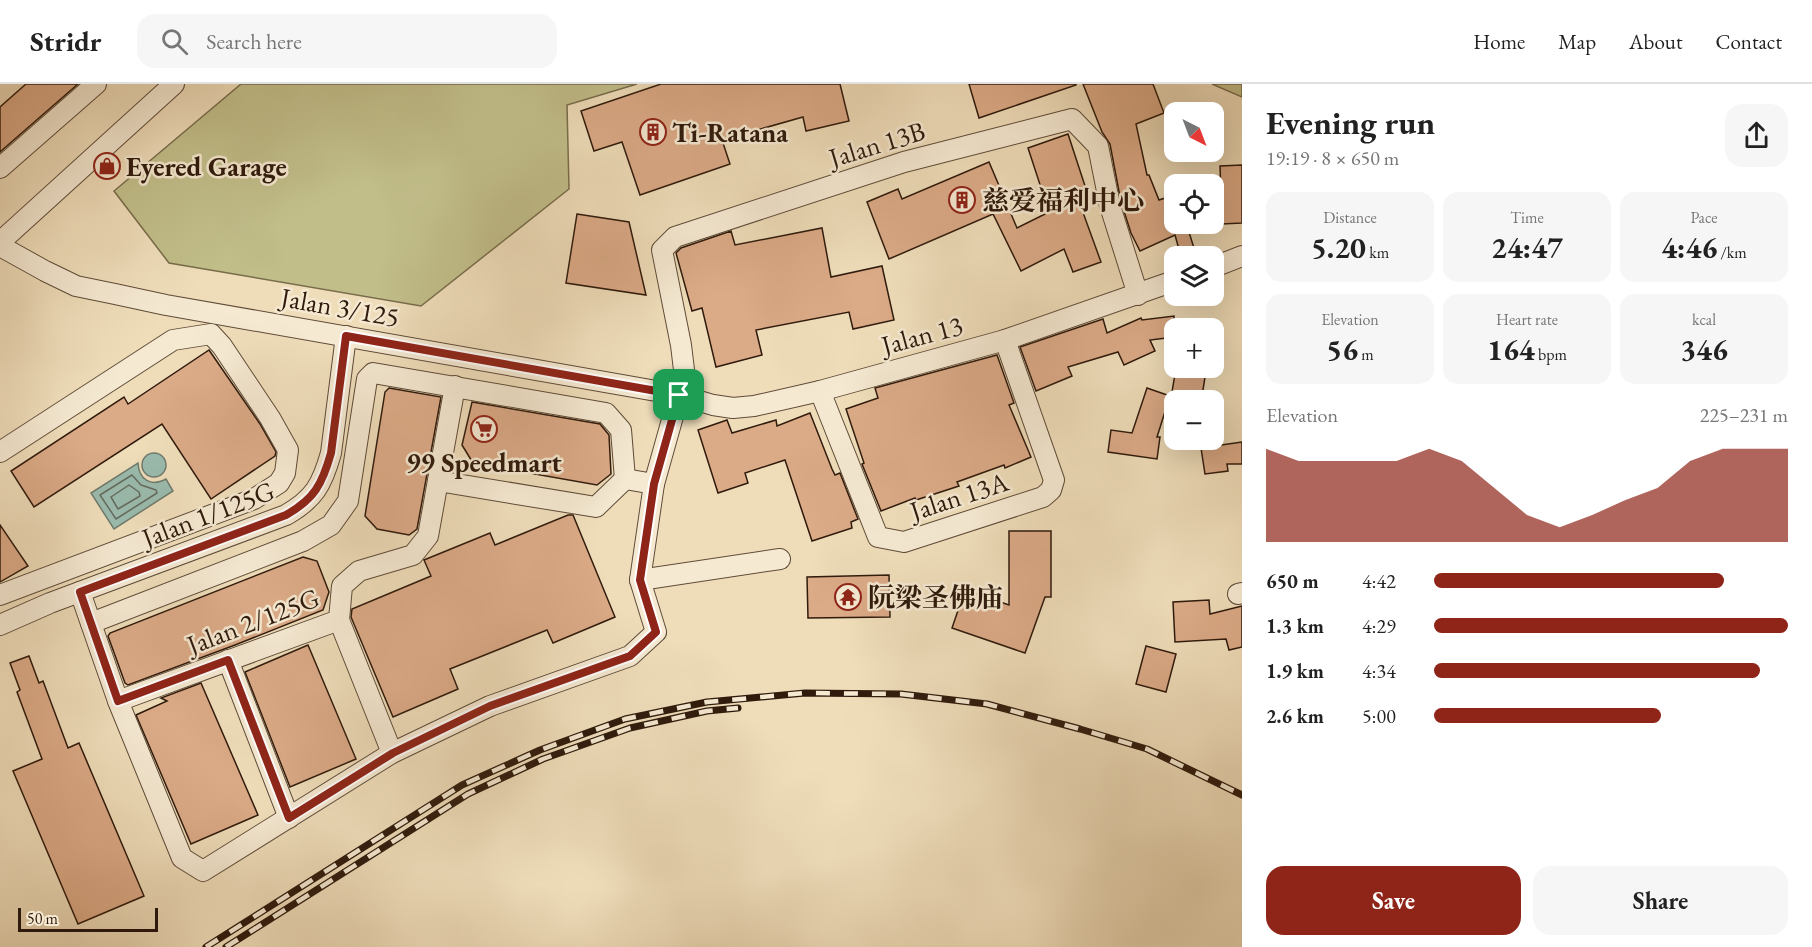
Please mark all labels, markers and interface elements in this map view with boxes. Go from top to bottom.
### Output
search box [137,14,557,68]
text: Stridr [30,23,101,59]
icon: search [158,25,191,58]
text: Search here [206,27,302,56]
text: Home [1473,28,1525,55]
text: Map [1558,28,1596,55]
text: About [1629,28,1682,55]
text: Contact [1715,28,1782,55]
text: Evening run [1266,101,1435,144]
north arrow [1164,102,1224,162]
map controls [1164,102,1224,450]
button: share [1725,104,1788,167]
street label: Jalan 13B [823,113,929,176]
place label: Ti-Ratana [672,115,788,150]
building icon: Ti-Ratana [638,117,668,147]
text: 19:19 · 8 × 650 m [1266,145,1399,171]
place label: Eyered Garage [126,149,287,184]
shop icon: Eyered Garage [92,151,122,181]
button: locate [1164,174,1224,234]
place label: 慈爱福利中心 [982,183,1144,218]
building icon: 慈爱福利中心 [947,185,977,215]
text: Distance [1323,207,1377,228]
text: Time [1510,207,1544,228]
text: Pace [1691,207,1717,228]
text: 5.20 [1311,228,1366,267]
text: 24:47 [1491,228,1563,267]
text: 4:46 [1661,228,1717,267]
text: km [1366,242,1389,263]
text: /km [1717,242,1747,263]
button: layers [1164,246,1224,306]
street label: Jalan 3/125 [276,279,402,335]
street label: Jalan 13 [876,307,967,363]
text: Elevation [1321,309,1379,330]
text: Heart rate [1496,309,1558,330]
text: kcal [1692,309,1716,330]
button: + [1164,318,1224,378]
text: 56 [1326,330,1358,369]
text: 164 [1487,330,1535,369]
text: 346 [1680,330,1728,369]
text: m [1358,344,1374,365]
text: bpm [1535,344,1567,365]
pin [653,369,704,420]
icon: arrive [662,378,695,411]
button: − [1164,390,1224,450]
text: Elevation [1266,402,1338,428]
text: 225–231 m [1700,402,1788,428]
supermarket icon: 99 Speedmart [469,414,499,444]
place label: 99 Speedmart [406,445,562,480]
street label: Jalan 13A [903,464,1013,529]
street label: Jalan 1/125G [135,473,279,556]
text: 650 m [1266,568,1319,594]
text: 4:42 [1362,568,1396,594]
street label: Jalan 2/125G [180,580,324,663]
place label: 阮梁圣佛庙 [868,580,1003,615]
temple icon: 阮梁圣佛庙 [833,582,863,612]
text: 1.3 km [1266,613,1324,639]
text: 4:29 [1362,613,1396,639]
text: 1.9 km [1266,658,1324,684]
text: 4:34 [1362,658,1396,684]
text: 2.6 km [1266,703,1324,729]
text: 5:00 [1362,703,1396,729]
button: Save [1266,866,1521,935]
button: Share [1533,866,1788,935]
scale bar [18,905,158,932]
text: 50 m [27,908,58,929]

